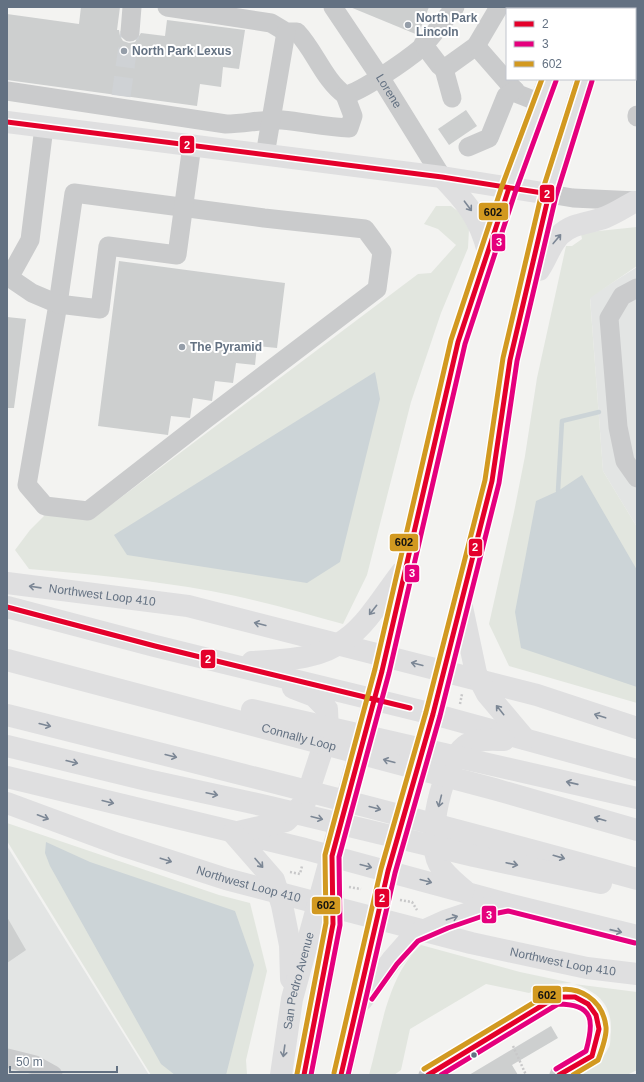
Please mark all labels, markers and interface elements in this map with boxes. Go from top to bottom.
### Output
legend [506,8,636,80]
place label: North Park Lincoln [416,11,478,39]
text: 2 [542,17,549,31]
marker: North Park Lincoln [403,20,413,30]
text: 3 [542,37,549,51]
place label: North Park Lexus [132,44,232,58]
marker: North Park Lexus [119,46,129,56]
text: 602 [542,57,562,71]
street label: Lorene [373,72,405,111]
line badge: 2 [179,135,195,154]
text: 2 [184,139,190,151]
line badge: 2 [539,184,555,203]
text: 2 [544,188,550,200]
one-way arrow [464,200,473,211]
line badge: 602 [478,202,509,221]
text: 602 [484,206,502,218]
line badge: 3 [491,233,506,252]
one-way arrow [553,234,562,245]
text: 3 [496,236,502,248]
place label: The Pyramid [190,340,262,354]
marker: The Pyramid [177,342,187,352]
line badge: 602 [389,533,419,552]
text: 602 [395,536,413,548]
line badge: 2 [468,538,483,557]
text: 2 [472,541,478,553]
line badge: 3 [404,564,420,583]
text: 3 [409,567,415,579]
street label: Northwest Loop 410 [48,581,157,609]
one-way arrow [29,583,42,591]
one-way arrow [368,604,377,615]
one-way arrow [254,620,267,627]
line badge: 2 [200,649,216,669]
text: 2 [205,653,211,665]
one-way arrow [411,660,424,668]
one-way arrow [495,704,504,715]
one-way arrow [594,712,607,719]
street label: Connally Loop [260,721,338,754]
one-way arrow [38,722,51,729]
one-way arrow [164,753,177,760]
one-way arrow [383,756,396,764]
one-way arrow [65,759,78,766]
one-way arrow [565,779,578,787]
one-way arrow [206,791,219,799]
one-way arrow [435,794,443,807]
one-way arrow [102,799,115,807]
one-way arrow [368,805,381,812]
one-way arrow [37,813,49,821]
one-way arrow [311,815,324,823]
one-way arrow [593,815,606,822]
one-way arrow [552,854,565,861]
one-way arrow [159,857,172,864]
one-way arrow [254,857,263,868]
one-way arrow [505,861,518,869]
one-way arrow [360,862,373,870]
street label: Northwest Loop 410 [195,863,303,905]
one-way arrow [419,878,432,886]
line badge: 2 [374,888,390,908]
text: 2 [379,892,385,904]
line badge: 602 [311,896,341,915]
text: 602 [317,899,335,911]
line badge: 3 [481,905,497,924]
text: 3 [486,909,492,921]
one-way arrow [446,914,459,921]
one-way arrow [609,927,622,935]
street label: San Pedro Avenue [281,930,317,1030]
street label: Northwest Loop 410 [509,945,617,978]
line badge: 602 [532,985,562,1004]
text: 602 [538,989,556,1001]
one-way arrow [280,1044,288,1057]
scale bar [10,1048,117,1074]
unlabelled marker [469,1050,479,1060]
text: 50 m [16,1055,43,1069]

